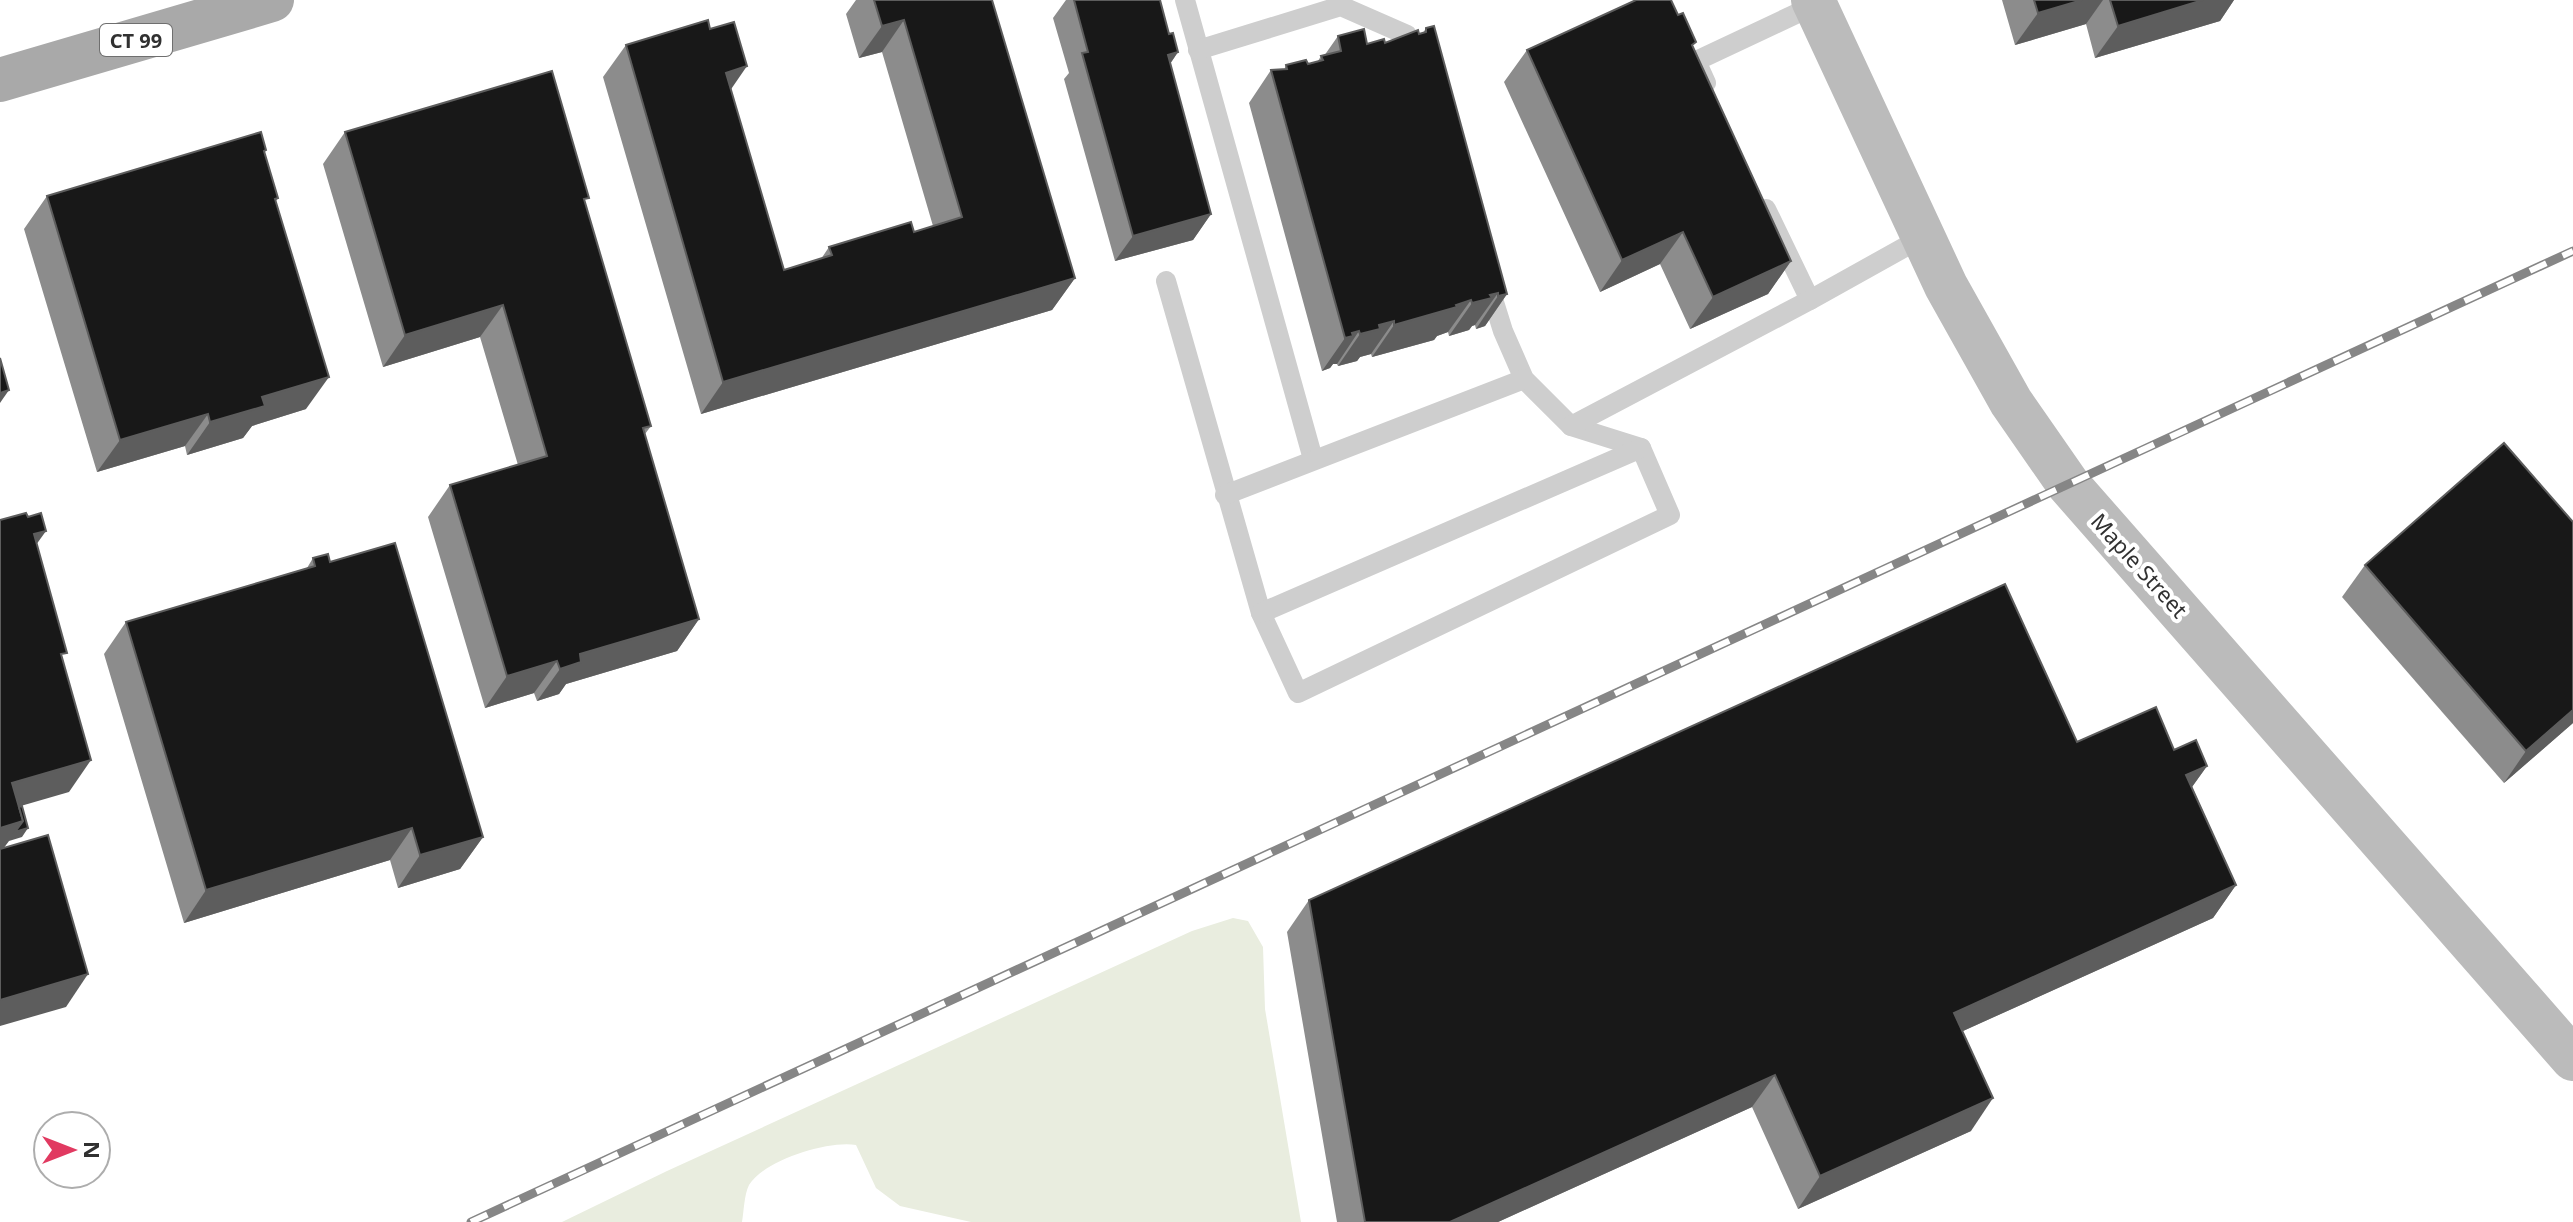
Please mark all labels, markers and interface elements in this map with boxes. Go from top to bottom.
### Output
road number: CT 99 [100,24,172,56]
street label: Maple Street [2085,506,2195,624]
north arrow [32,1110,112,1190]
text: N [78,1141,108,1159]

